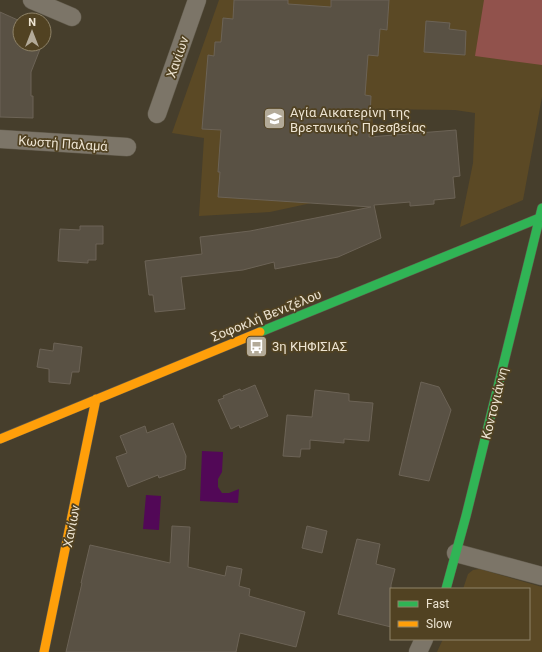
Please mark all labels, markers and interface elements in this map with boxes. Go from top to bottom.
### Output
north arrow [12,12,52,52]
text: N [28,16,36,29]
street label: Χανίων [163,34,192,80]
place label: Αγία Αικατερίνη της Βρετανικής Πρεσβείας [290,105,426,135]
school or university icon: Αγία Αικατερίνη της Βρετανικής Πρεσβείας [262,106,288,132]
street label: Κωστή Παλαμά [18,133,109,154]
street label: Σοφοκλή Βενιζέλου [209,286,323,344]
bus stop icon: 3η ΚΗΦΙΣΙΑΣ [244,333,270,359]
place label: 3η ΚΗΦΙΣΙΑΣ [272,339,347,354]
street label: Κοντογιάννη [478,366,511,441]
street label: Χανίων [60,503,83,549]
legend [390,588,530,640]
text: Fast [426,597,449,611]
text: Slow [426,617,452,631]

